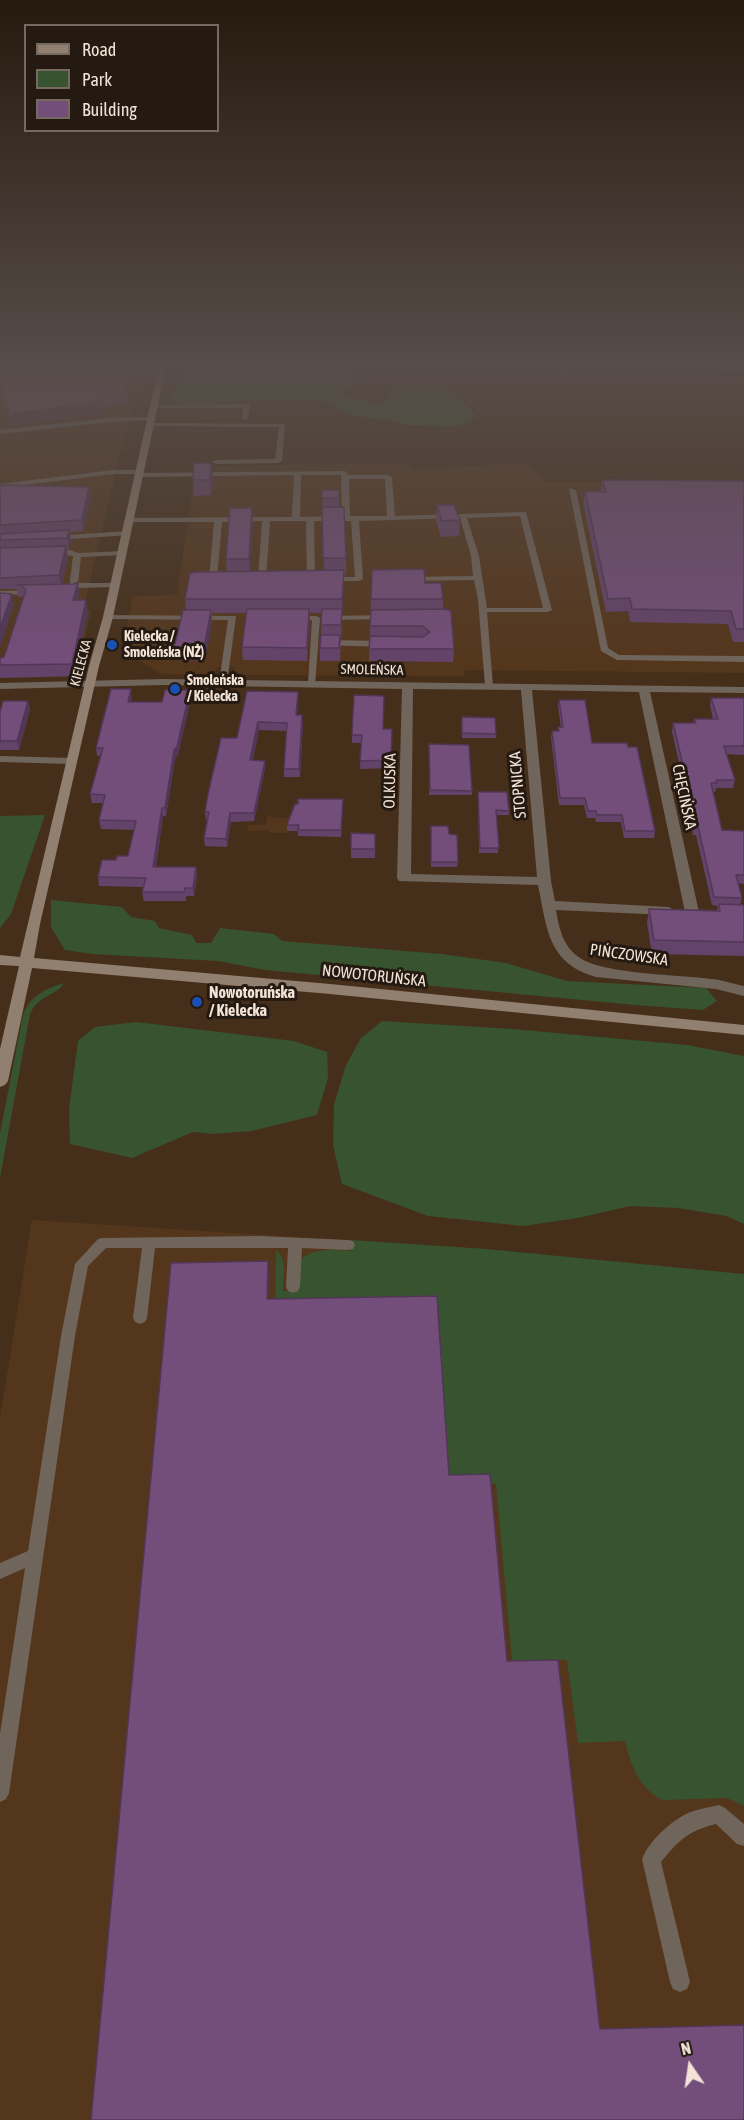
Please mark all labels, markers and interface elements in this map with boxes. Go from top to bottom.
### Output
legend [24,24,219,132]
text: Road [82,39,116,60]
text: Park [82,69,112,90]
text: Building [82,99,137,120]
place label: Kielecka / Smoleńska (NŻ) [124,629,204,662]
street label: KIELECKA [67,638,95,688]
marker: Kielecka / Smoleńska (NŻ) [105,638,119,652]
street label: SMOLEŃSKA [341,661,403,679]
place label: Smoleńska / Kielecka [187,673,244,706]
marker: Smoleńska / Kielecka [168,682,182,696]
street label: STOPNICKA [506,751,530,819]
street label: OLKUSKA [380,753,400,809]
street label: CHĘCIŃSKA [668,763,700,831]
street label: PIŃCZOWSKA [589,940,669,970]
street label: NOWOTORUŃSKA [321,961,427,991]
place label: Nowotoruńska / Kielecka [209,983,295,1021]
marker: Nowotoruńska / Kielecka [190,995,204,1009]
north arrow [660,2036,720,2096]
text: N [679,2039,693,2058]

